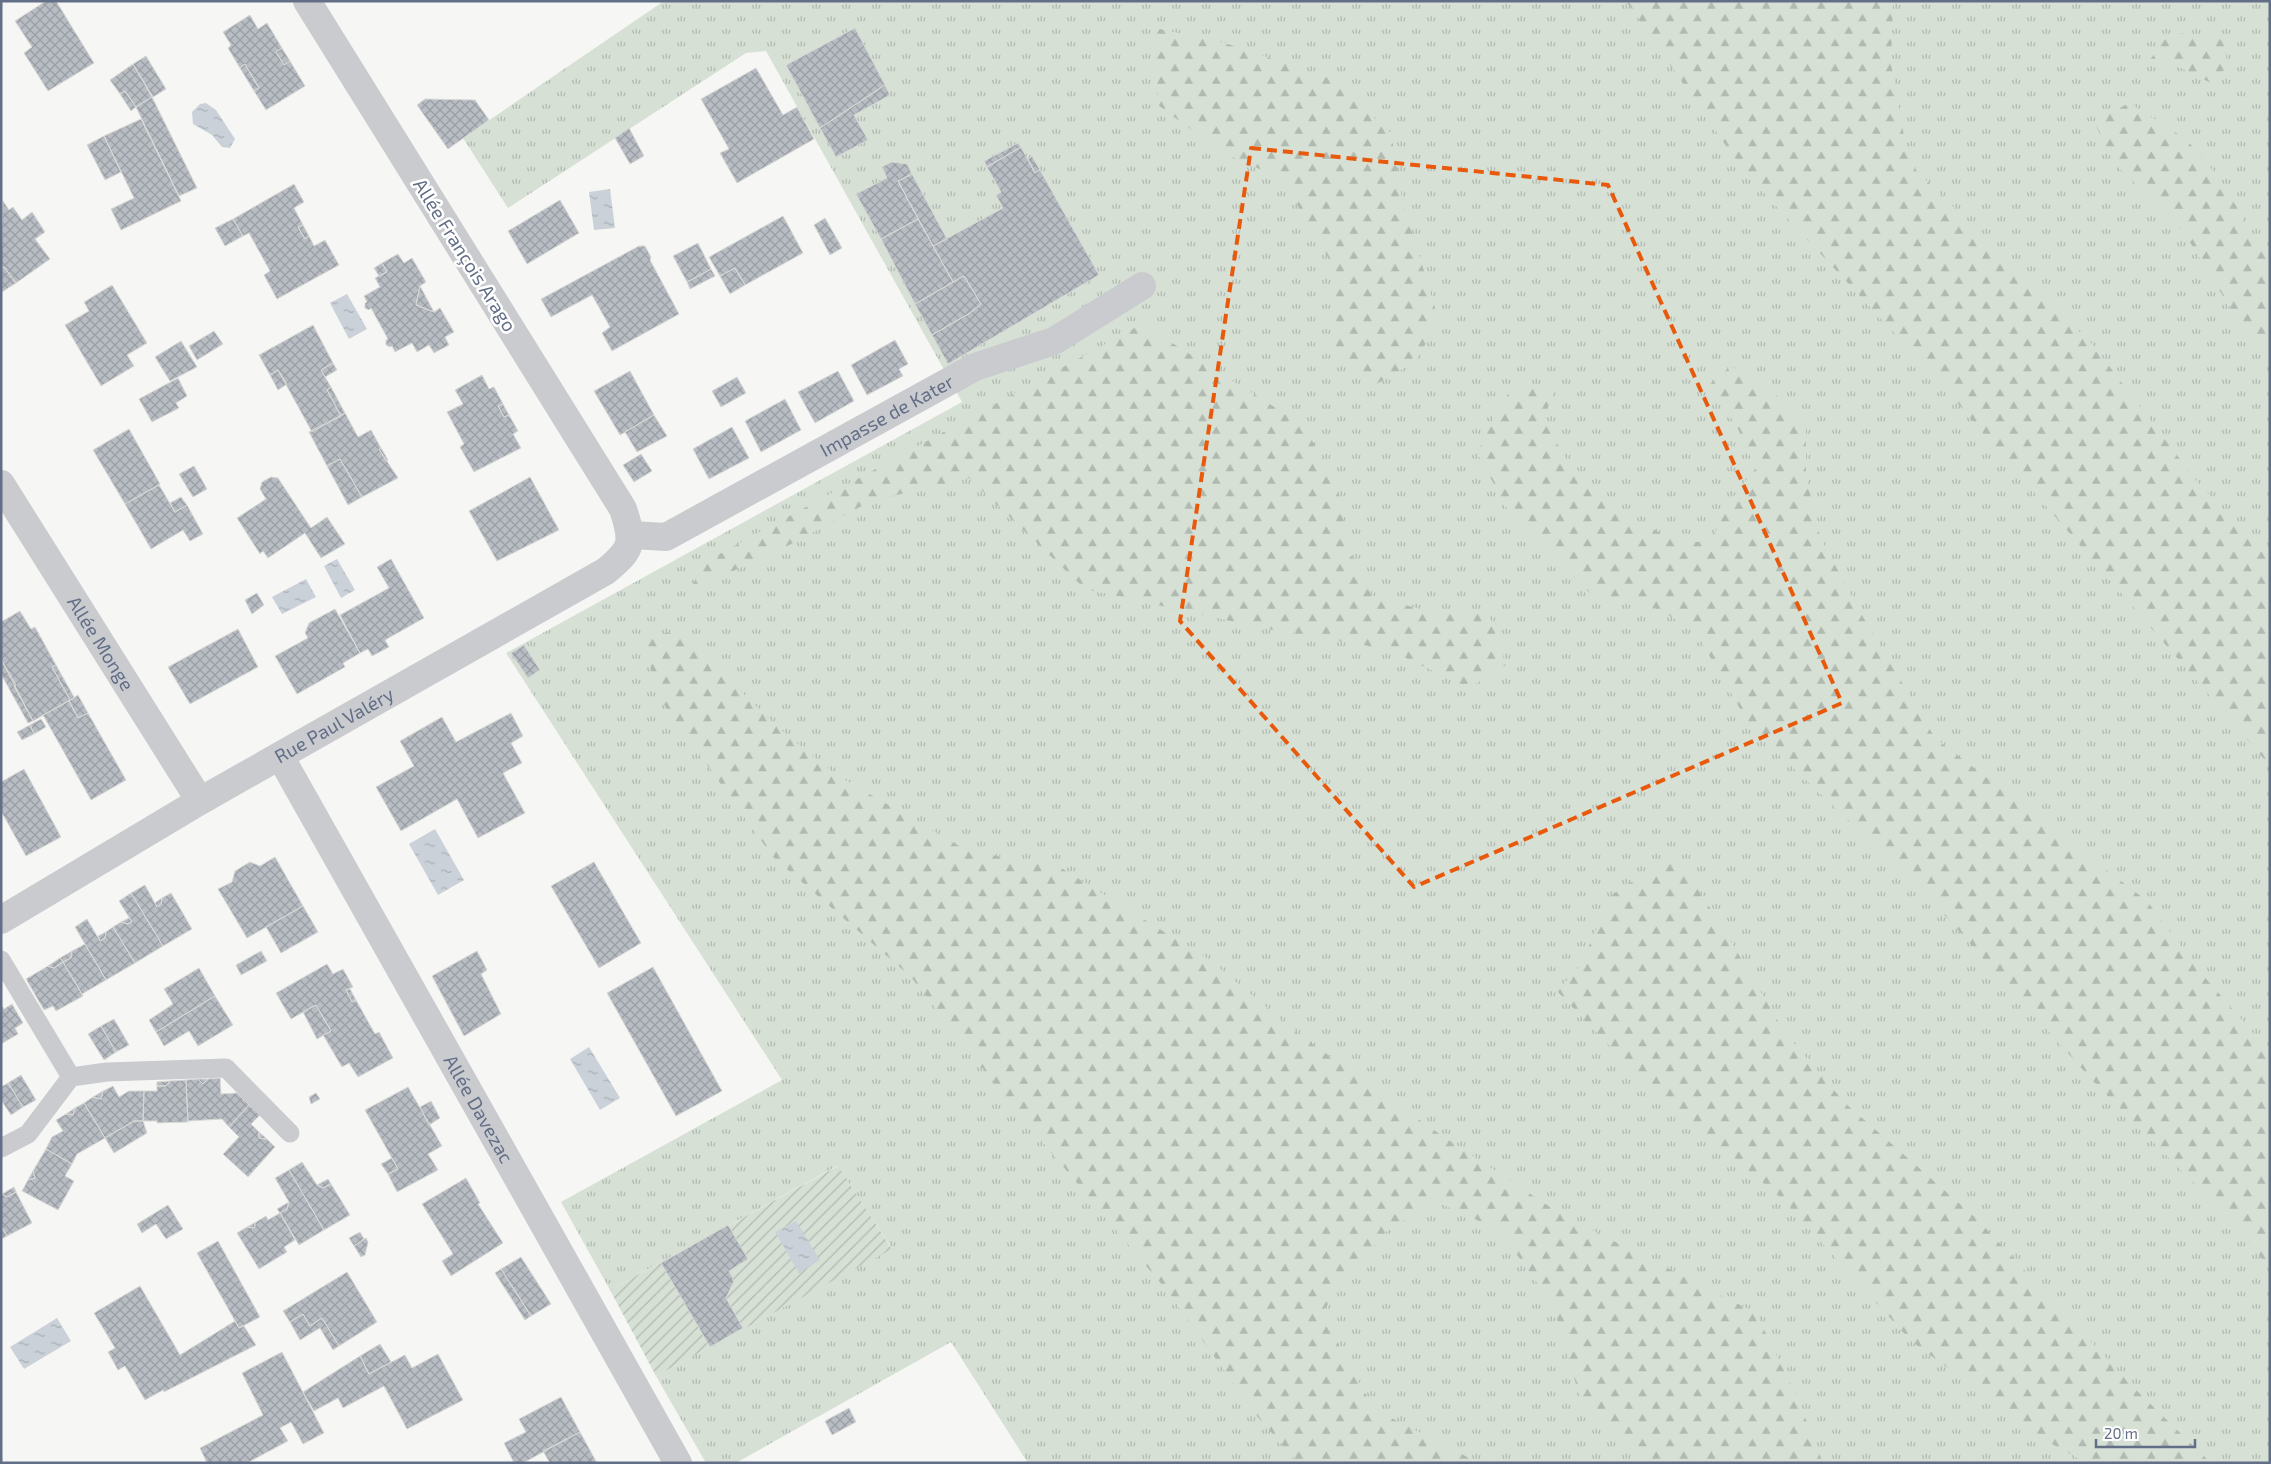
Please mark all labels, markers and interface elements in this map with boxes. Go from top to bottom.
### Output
street label: Allée François Arago [408,174,522,336]
street label: Impasse de Kater [816,369,958,461]
street label: Allée Monge [63,592,140,694]
street label: Rue Paul Valéry [270,682,398,767]
street label: Allée Davezac [440,1051,519,1167]
scale bar [2096,1416,2195,1448]
text: 20 m [2104,1424,2138,1442]

